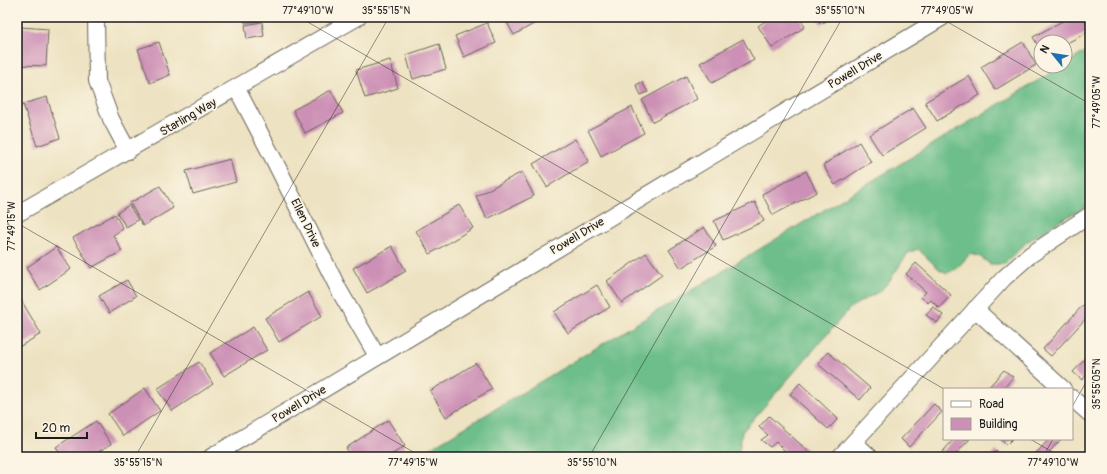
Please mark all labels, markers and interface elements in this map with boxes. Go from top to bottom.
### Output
text: 77°49'10"W [282,5,334,17]
text: 35°55'15"N [362,5,410,17]
text: 35°55'10"N [815,5,865,17]
text: 77°49'05"W [921,5,974,17]
north arrow [1033,34,1073,74]
text: N [1037,42,1053,56]
street label: Powell Drive [825,48,885,93]
text: 77°49'05"W [1091,75,1103,128]
street label: Starling Way [157,95,219,140]
street label: Ellen Drive [287,196,324,250]
text: 77°49'15"W [6,201,18,251]
street label: Powell Drive [547,214,607,259]
text: 35°55'05"N [1091,358,1103,410]
street label: Powell Drive [269,382,329,427]
legend [943,388,1073,440]
text: Road [979,397,1004,412]
scale bar [36,414,87,440]
text: Building [979,417,1018,432]
text: 20 m [42,421,71,436]
text: 35°55'15"N [114,457,162,469]
text: 77°49'15"W [388,457,438,469]
text: 35°55'10"N [567,457,617,469]
text: 77°49'10"W [1027,457,1079,469]

